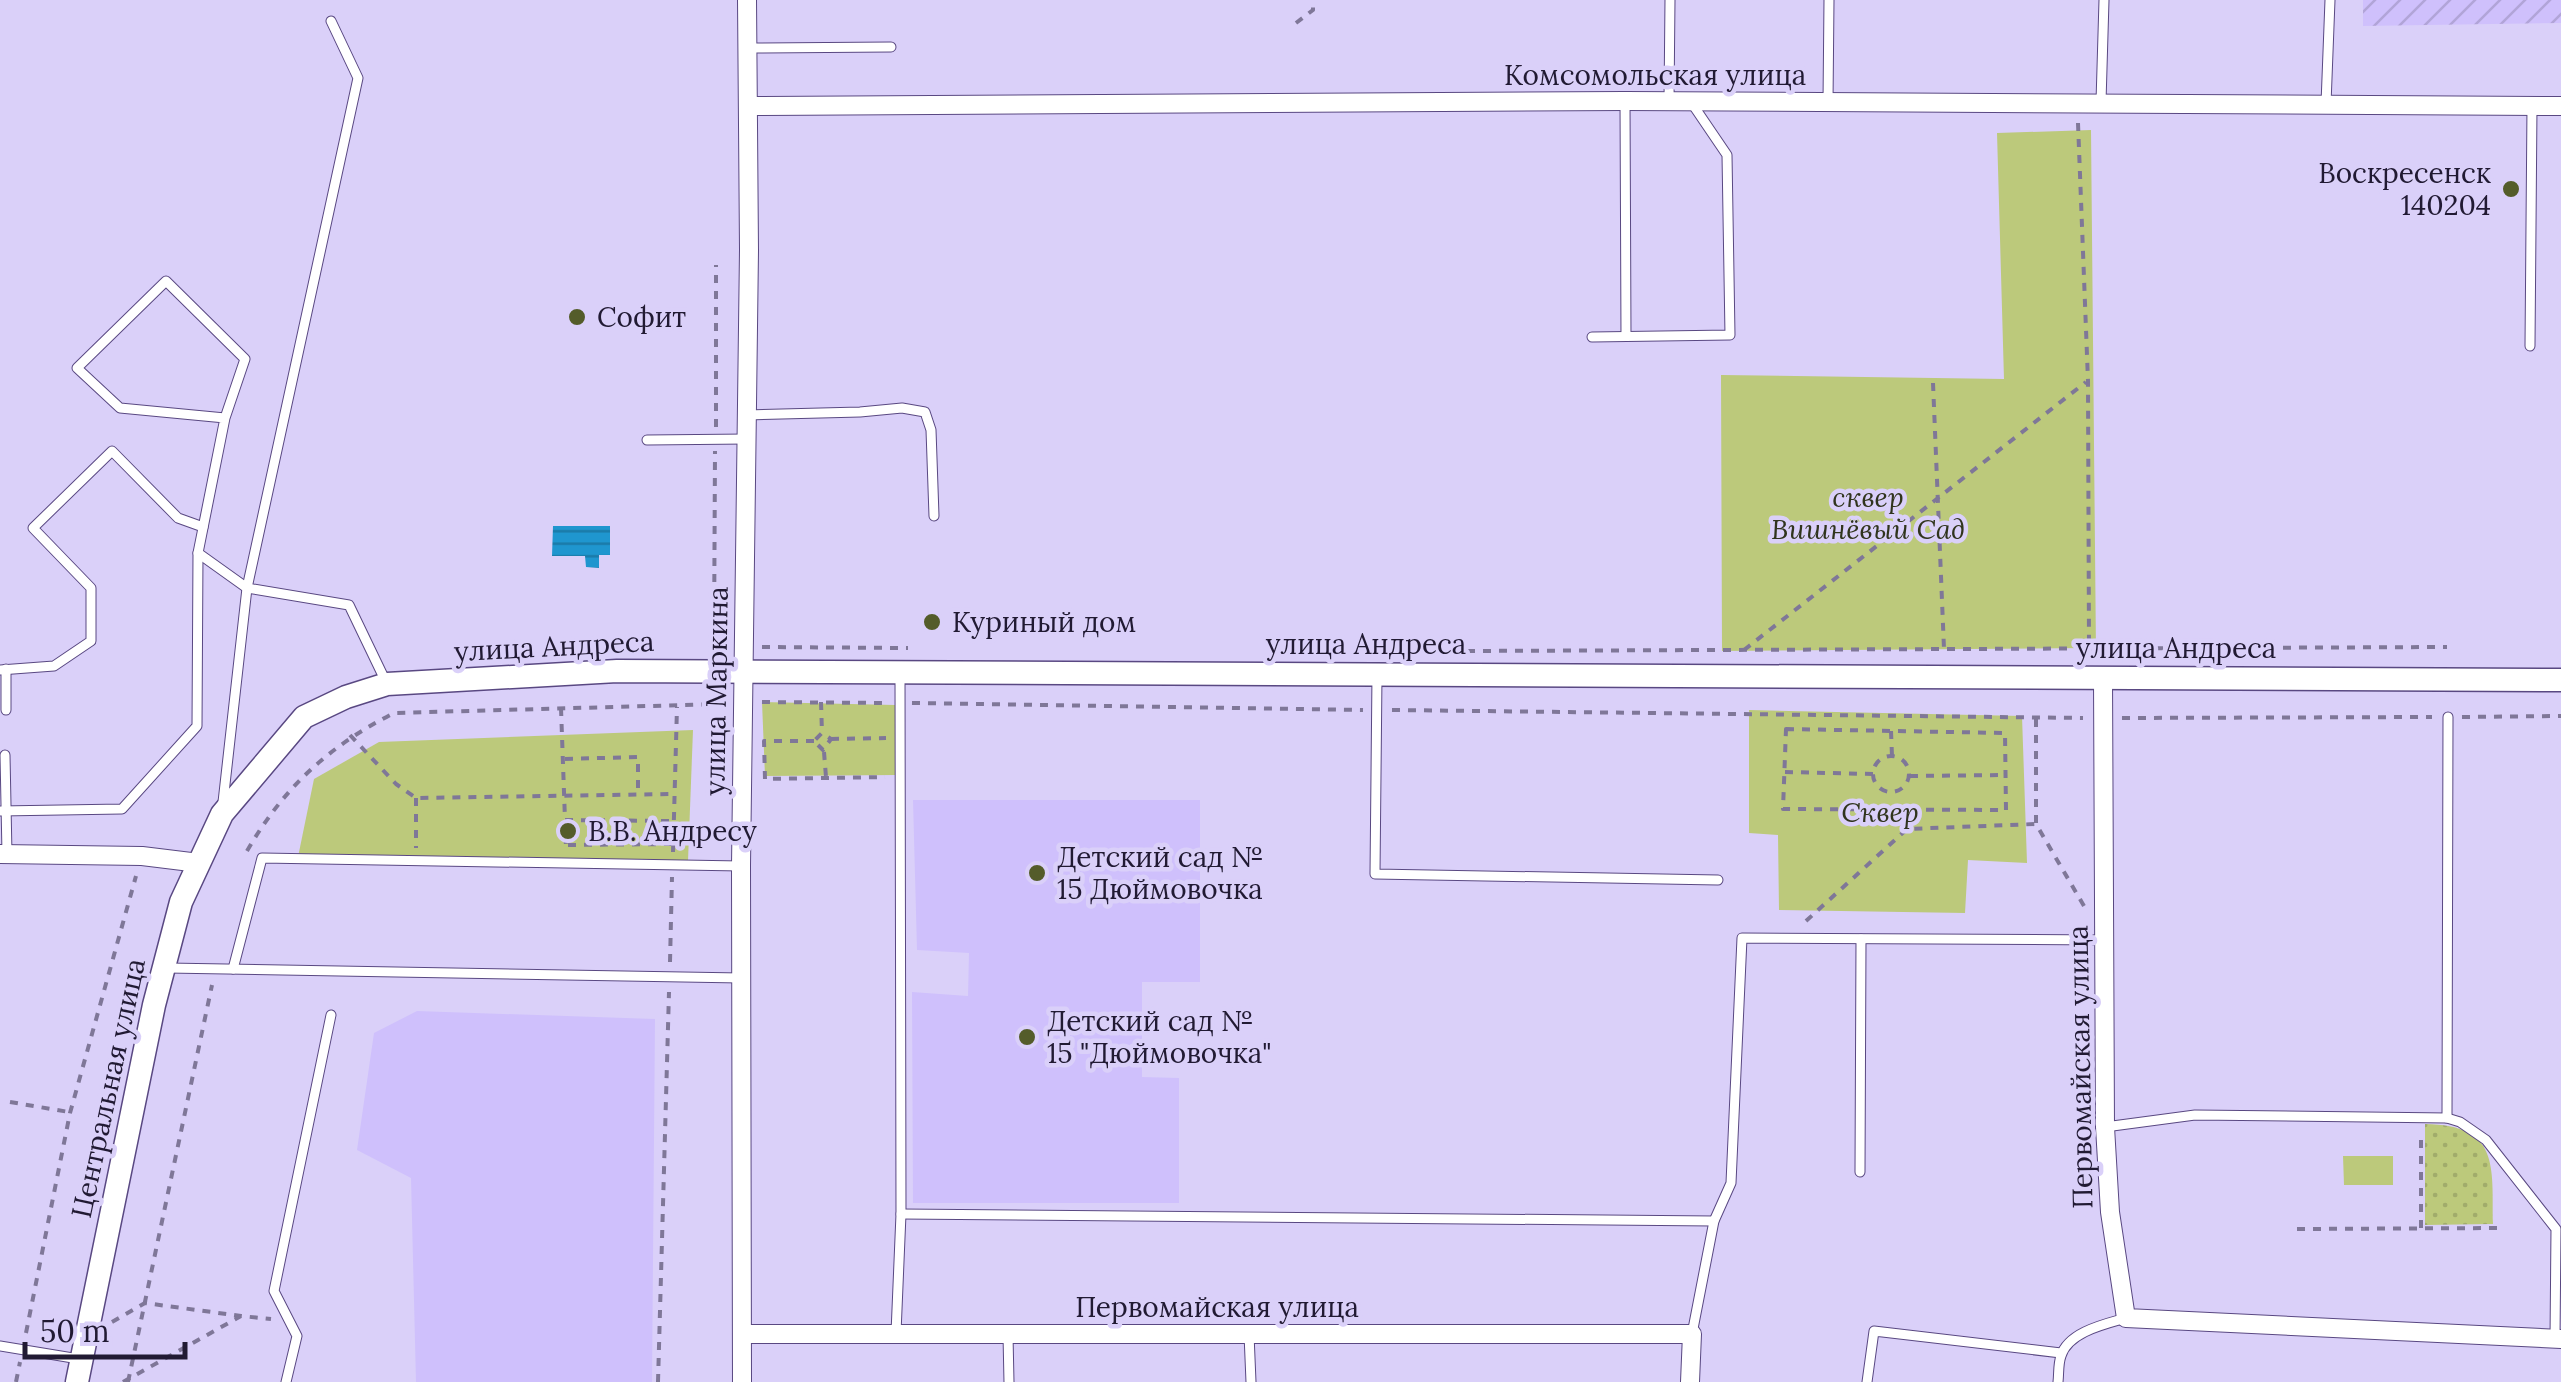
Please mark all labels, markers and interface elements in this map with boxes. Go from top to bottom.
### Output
street label: Комсомольская улица [1504,57,1806,93]
place label: Воскресенск 140204 [2318,155,2491,223]
marker: Воскресенск 140204 [2500,178,2522,200]
place label: Софит [597,299,686,335]
marker: Софит [566,306,588,328]
park label: сквер Вишнёвый Сад [1771,479,1965,547]
street label: улица Маркина [696,586,736,796]
place label: Куриный дом [952,604,1136,640]
marker: Куриный дом [921,611,943,633]
street label: улица Андреса [453,623,655,669]
street label: улица Андреса [1266,626,1466,662]
street label: улица Андреса [2076,630,2276,666]
park label: Сквер [1841,794,1919,830]
place label: В.В. Андресу [588,813,757,849]
marker: В.В. Андресу [557,820,579,842]
place label: Детский сад № 15 Дюймовочка [1057,839,1263,907]
marker: Детский сад № 15 Дюймовочка [1026,862,1048,884]
street label: Первомайская улица [2060,925,2100,1209]
street label: Центральная улица [63,955,153,1221]
place label: Детский сад № 15 "Дюймовочка" [1047,1003,1272,1071]
marker: Детский сад № 15 "Дюймовочка" [1016,1026,1038,1048]
street label: Первомайская улица [1075,1289,1359,1325]
scale bar [25,1297,185,1359]
text: 50 m [40,1312,110,1350]

